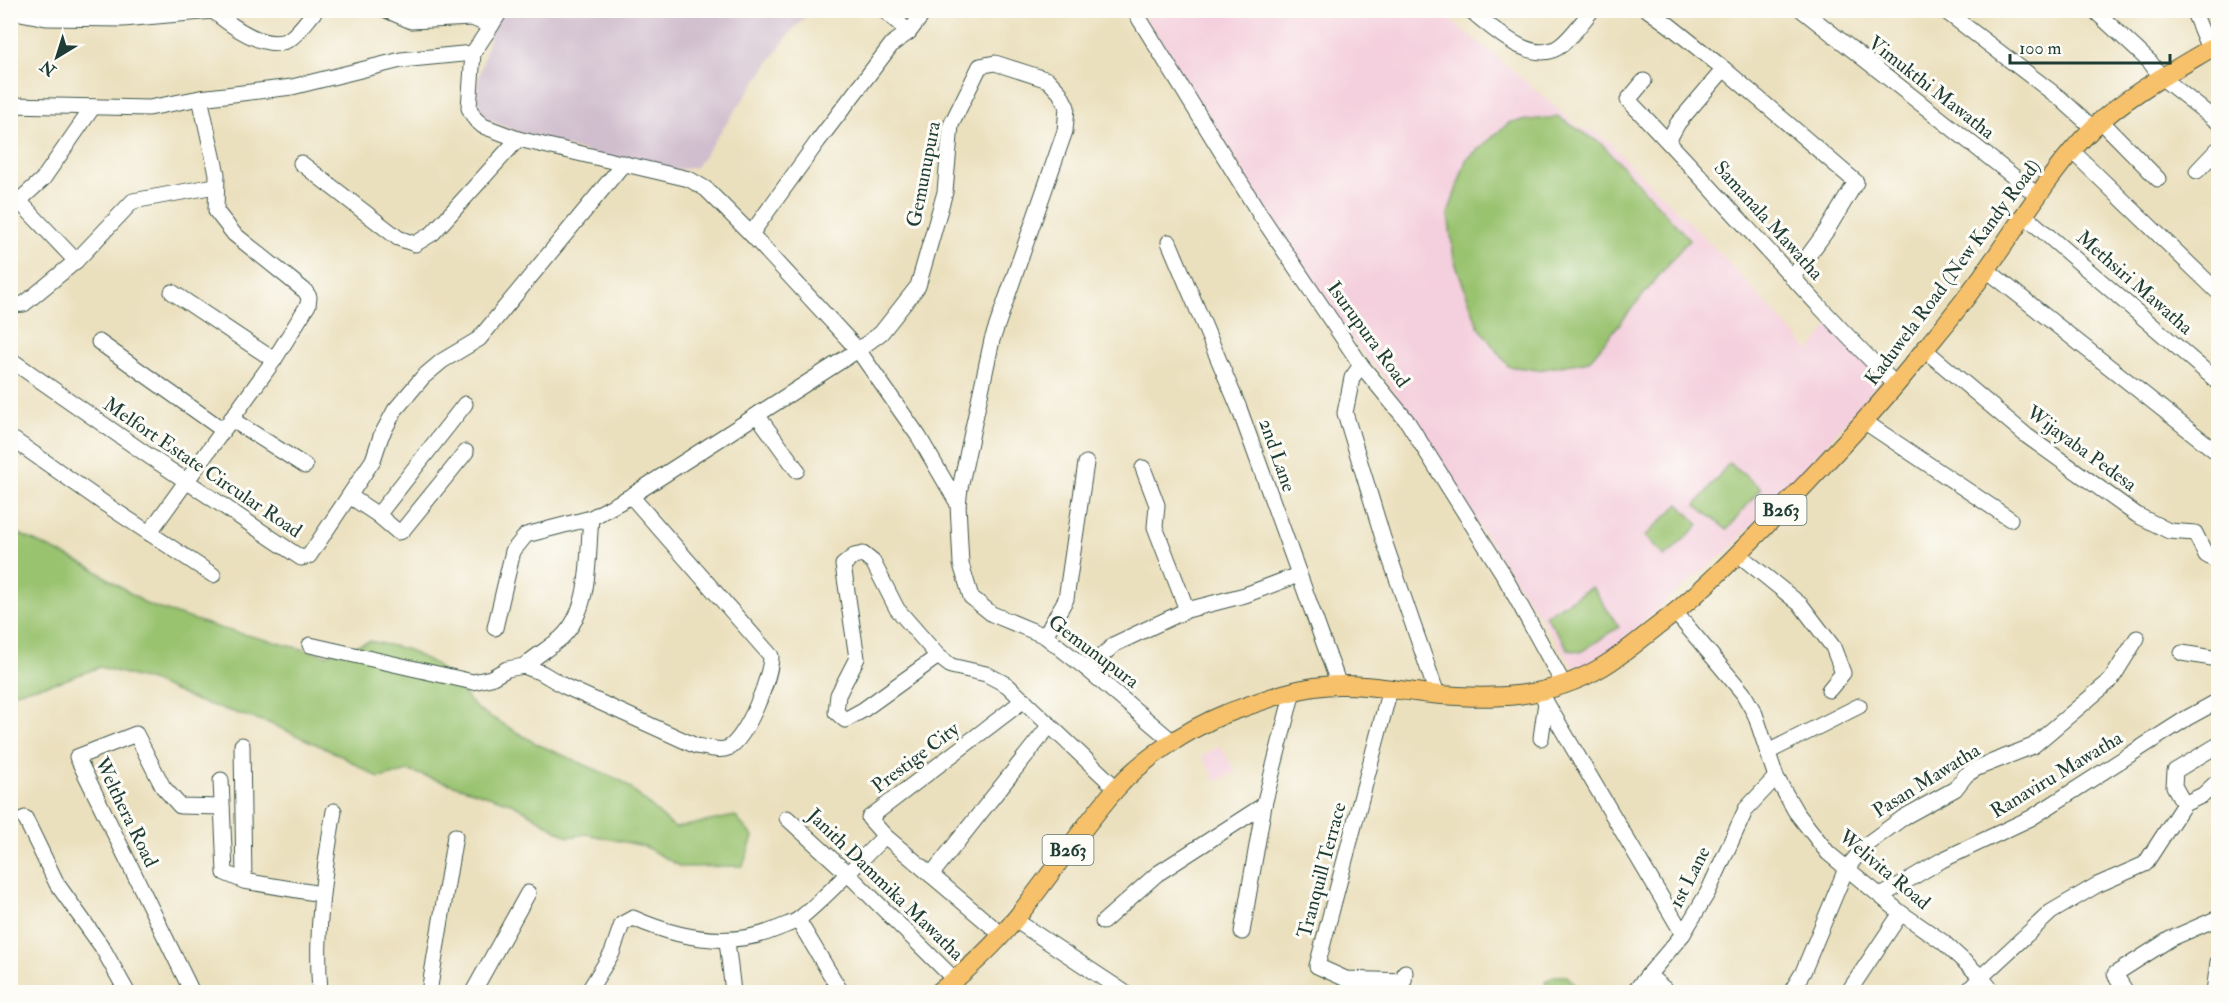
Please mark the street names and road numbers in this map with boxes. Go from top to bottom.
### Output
street label: Vimukthi Mawatha [1863,30,2001,145]
street label: Gemunupura [901,118,947,229]
street label: Kaduwela Road (New Kandy Road) [1859,154,2046,390]
street label: Samanala Mawatha [1708,155,1829,286]
street label: Methsiri Mawatha [2071,225,2199,340]
street label: Isurupura Road [1321,276,1416,393]
street label: Melfort Estate Circular Road [99,392,307,543]
street label: Wijayaba Pedesa [2021,399,2142,497]
street label: 2nd Lane [1253,415,1302,495]
road number: B263 [1756,495,1806,525]
street label: Gemunupura [1043,609,1145,695]
street label: Prestige City [867,716,965,798]
street label: Ranaviru Mawatha [1986,725,2127,824]
street label: Pasan Mawatha [1868,737,1985,823]
street label: Welthera Road [89,752,164,871]
street label: Tranquill Terrace [1291,800,1352,941]
street label: Janith Dammika Mawatha [801,802,970,966]
street label: Welivita Road [1833,823,1936,915]
road number: B263 [1042,835,1094,865]
street label: 1st Lane [1663,842,1716,912]

